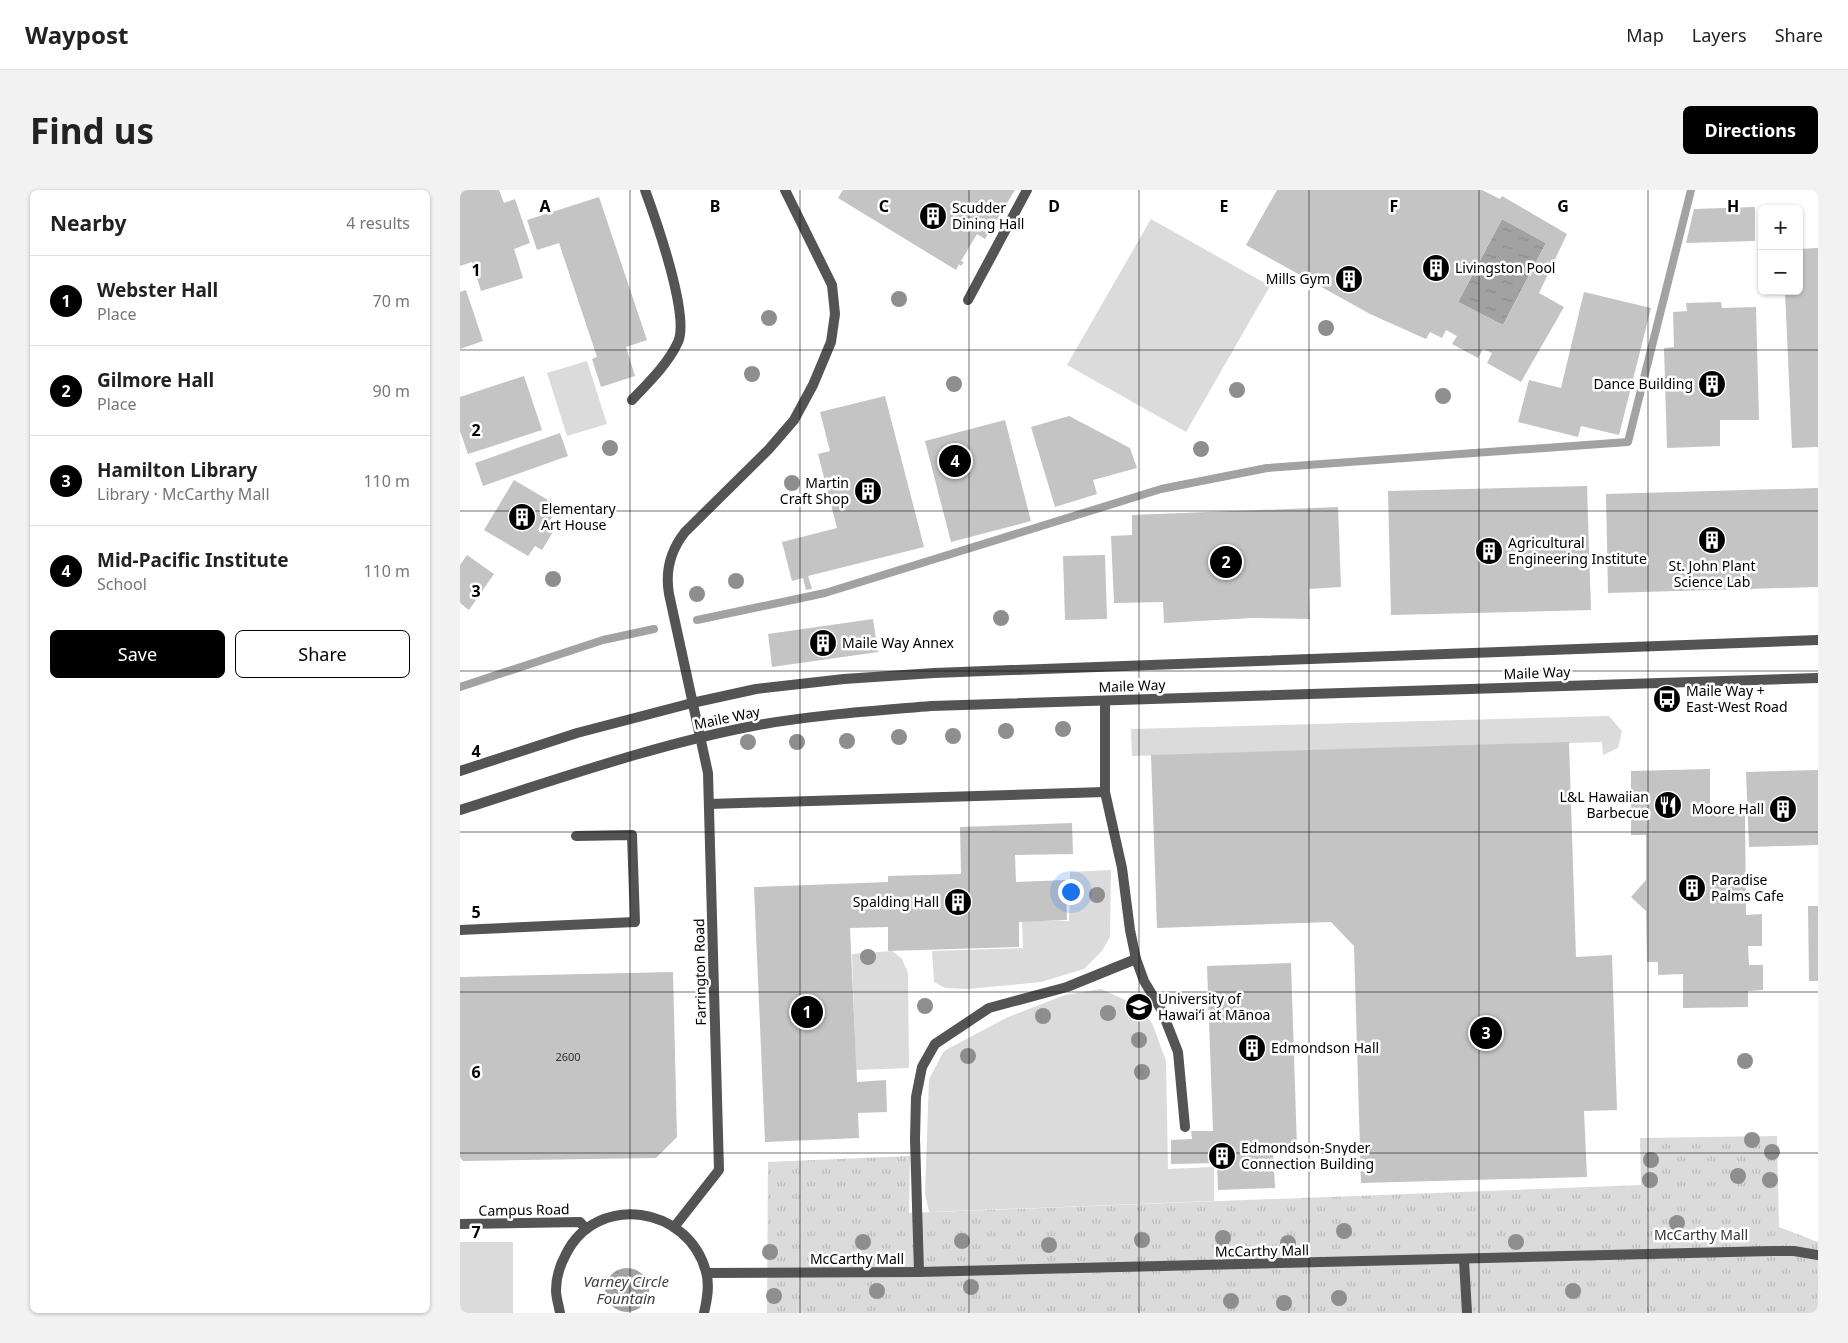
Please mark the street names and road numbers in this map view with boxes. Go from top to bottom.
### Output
street label: Maile Way [1503,662,1572,683]
street label: Maile Way [1098,675,1167,696]
street label: Maile Way [692,701,763,734]
street label: Farrington Road [689,918,710,1026]
street label: Campus Road [478,1199,570,1220]
street label: McCarthy Mall [1215,1240,1309,1261]
street label: McCarthy Mall [810,1249,904,1268]

